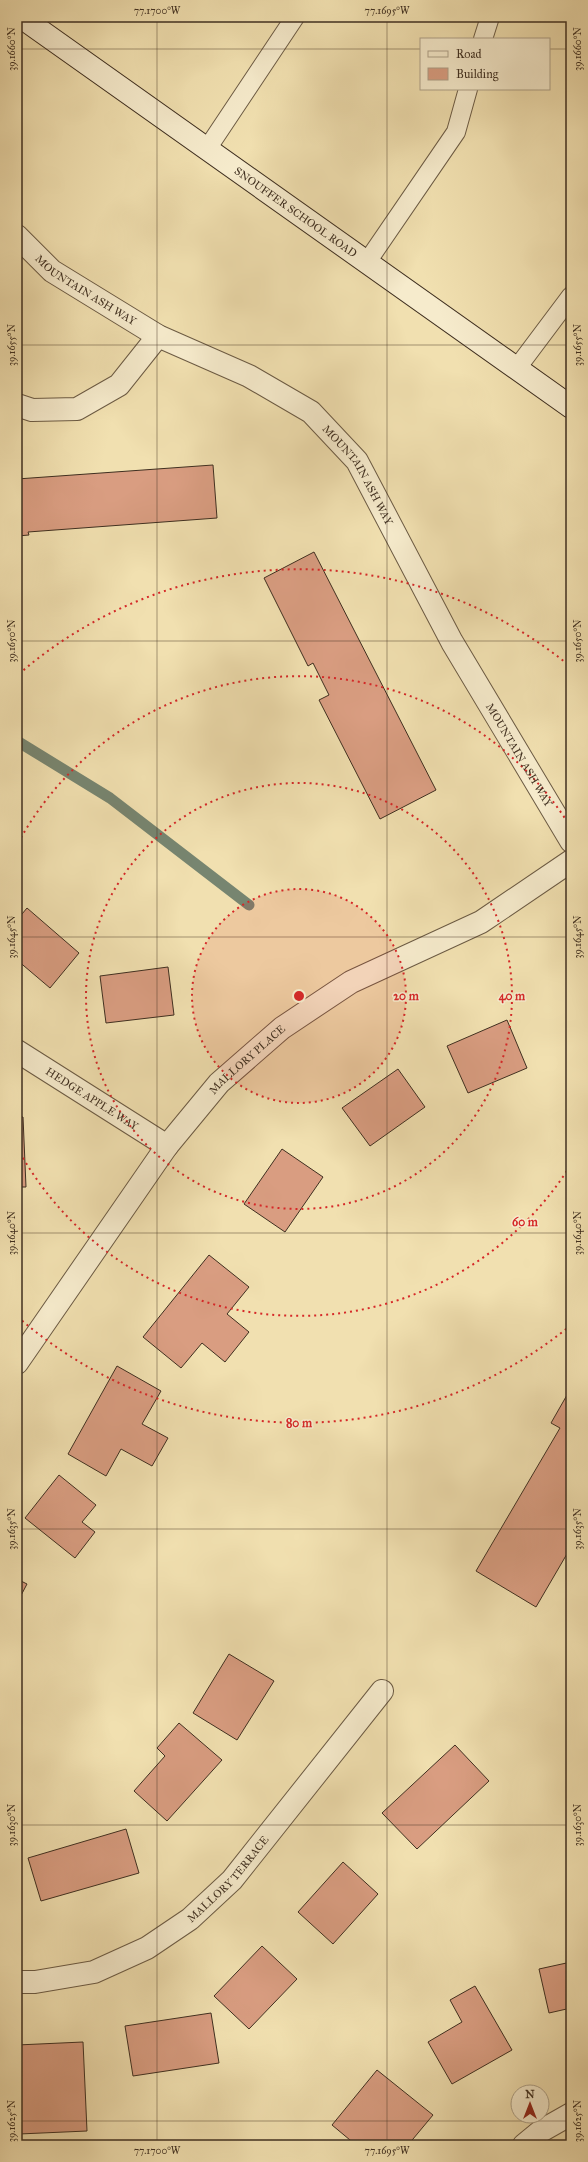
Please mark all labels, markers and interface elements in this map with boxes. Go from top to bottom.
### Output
text: 77.1700°W [134,5,181,17]
text: 77.1695°W [365,5,410,17]
text: 39.1660°N [6,27,18,71]
text: 39.1660°N [572,27,584,71]
legend [420,38,550,90]
text: Road [456,47,482,61]
text: Building [456,67,499,82]
street label: SNOUFFER SCHOOL ROAD [232,164,360,260]
street label: MOUNTAIN ASH WAY [32,252,139,329]
text: 39.1655°N [6,324,18,366]
text: 39.1655°N [572,324,584,366]
street label: MOUNTAIN ASH WAY [319,422,396,528]
text: 39.1650°N [6,619,18,663]
text: 39.1650°N [572,619,584,663]
street label: MOUNTAIN ASH WAY [483,701,556,810]
text: 39.1645°N [6,915,18,958]
text: 39.1645°N [572,915,584,958]
centre of rings [292,989,306,1003]
text: 20 m [393,989,420,1003]
text: 40 m [499,989,526,1004]
street label: MALLORY PLACE [207,1022,288,1097]
street label: HEDGE APPLE WAY [43,1065,141,1134]
text: 39.1640°N [6,1210,18,1255]
text: 39.1640°N [572,1210,584,1255]
text: 60 m [512,1215,539,1229]
text: 80 m [286,1416,313,1430]
text: 39.1635°N [6,1508,18,1550]
text: 39.1635°N [572,1508,584,1550]
text: 39.1630°N [6,1803,18,1846]
text: 39.1630°N [572,1803,584,1846]
street label: MALLORY TERRACE [185,1833,272,1925]
north arrow [510,2084,550,2124]
text: N [525,2088,535,2101]
text: 39.1625°N [6,2099,18,2142]
text: 39.1625°N [572,2099,584,2142]
text: 77.1700°W [134,2145,181,2157]
text: 77.1695°W [365,2145,410,2157]

